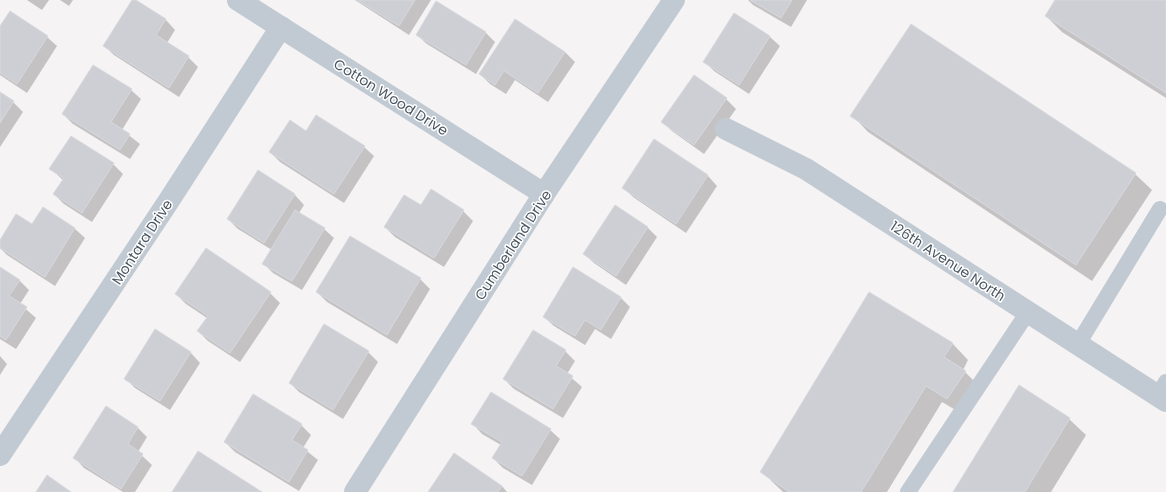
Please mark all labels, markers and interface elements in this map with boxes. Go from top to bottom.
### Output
street label: Cotton Wood Drive [330,54,452,140]
street label: Cumberland Drive [470,186,556,304]
street label: Montara Drive [107,195,177,289]
street label: 126th Avenue North [887,216,1009,306]

